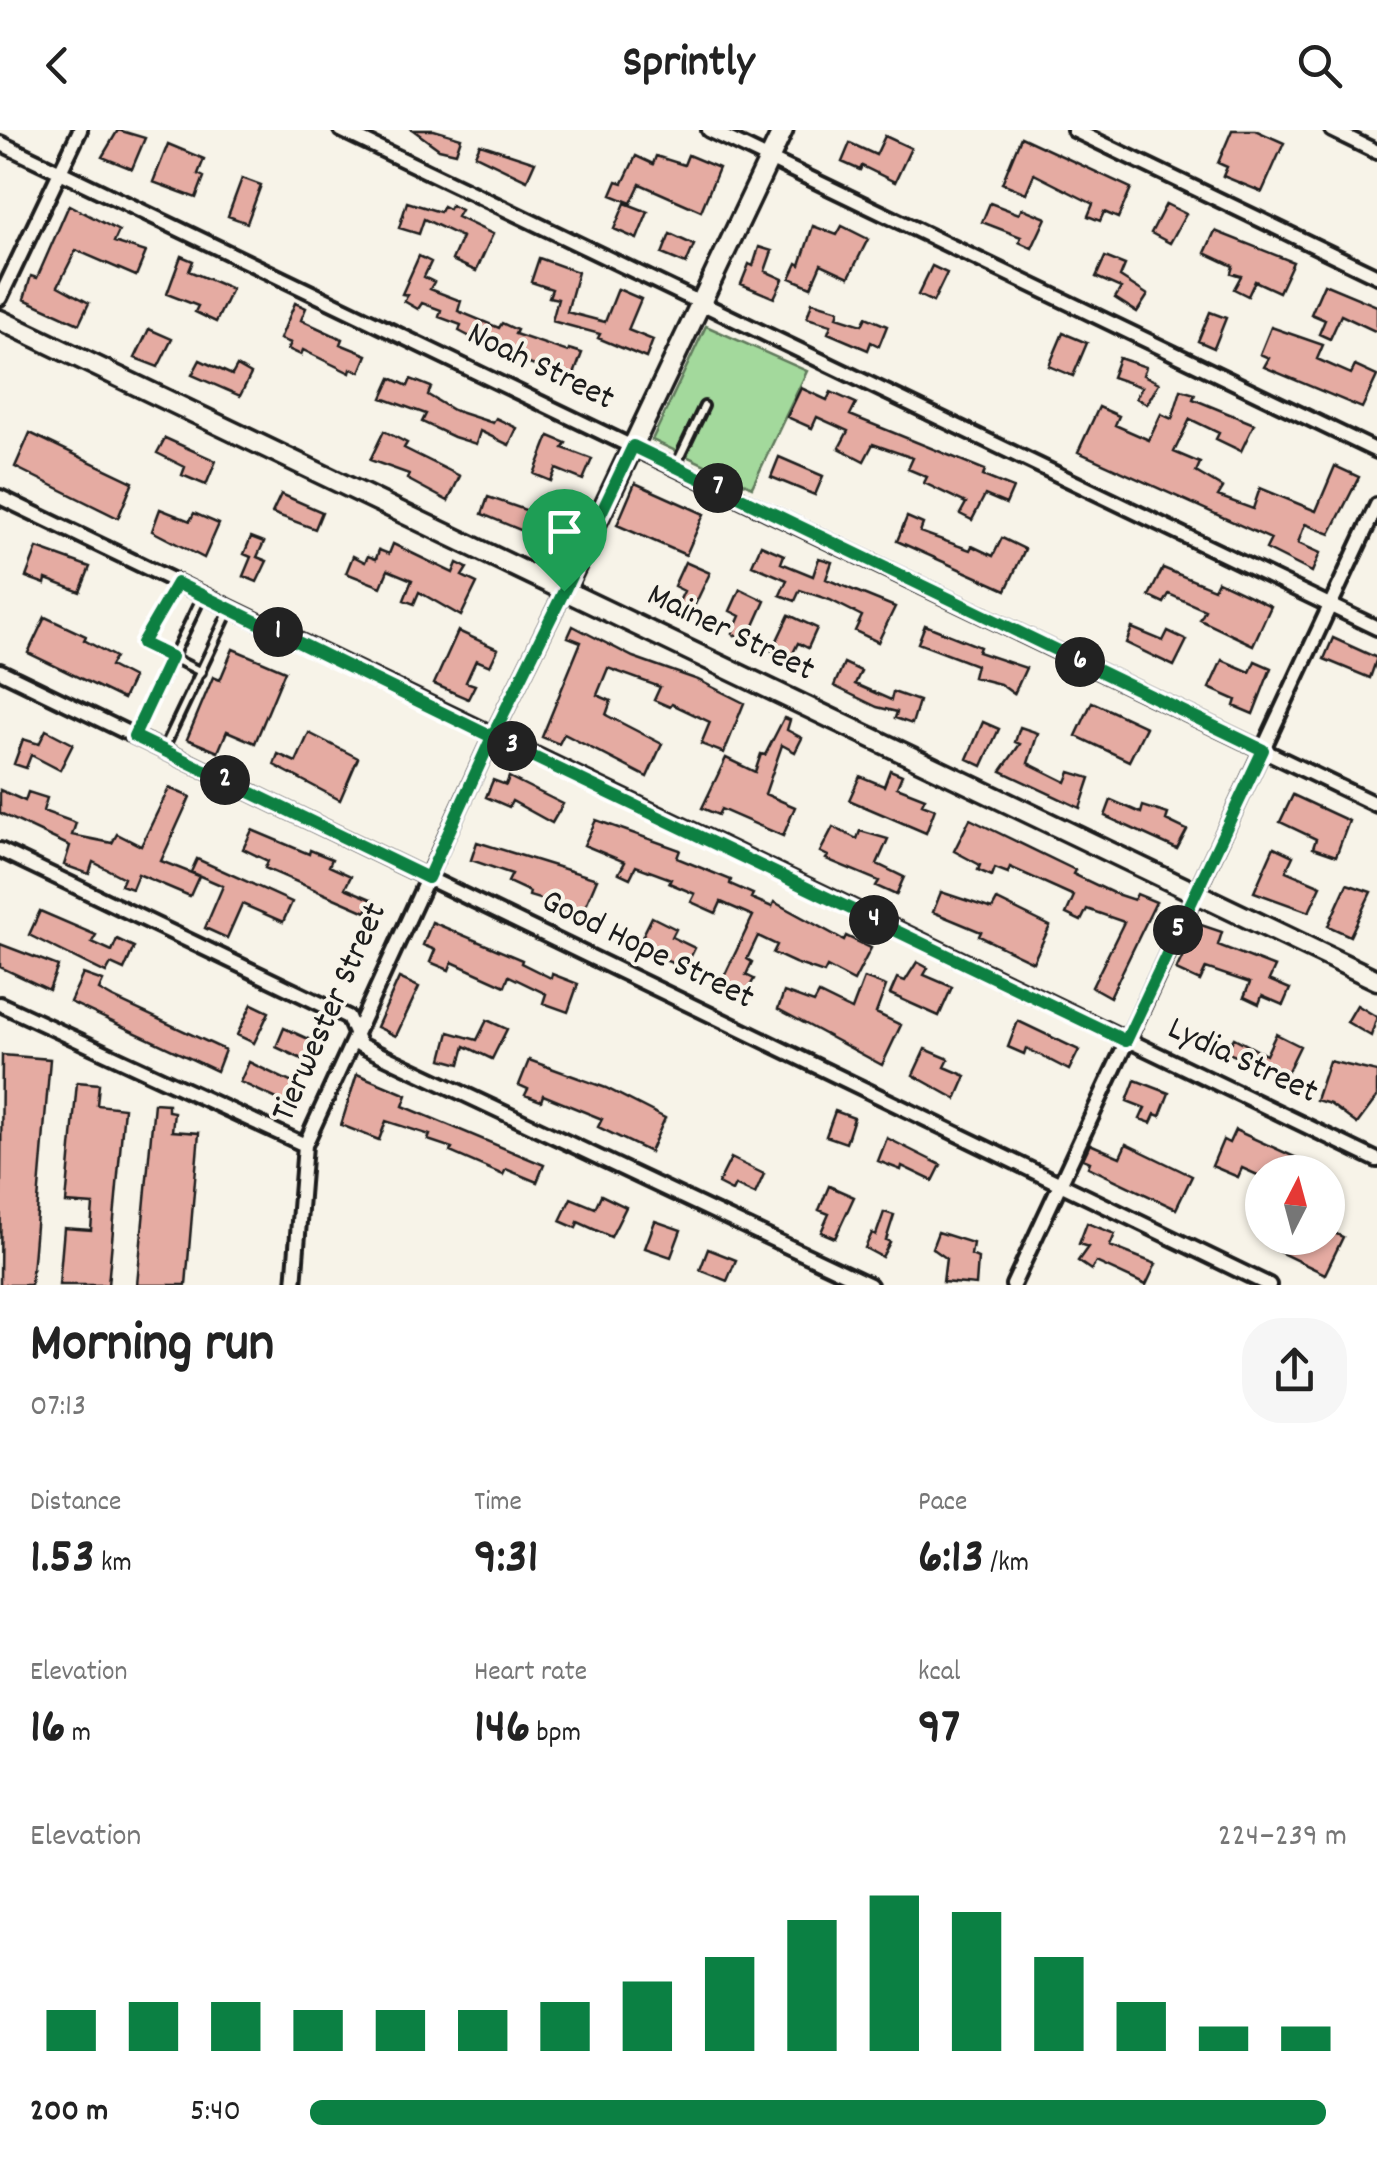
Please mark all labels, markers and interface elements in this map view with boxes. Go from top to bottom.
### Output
text: Sprintly [623,33,754,97]
icon: back [30,38,85,93]
icon: search [1292,38,1347,93]
street label: Noah Street [458,311,622,425]
pin: 7 [693,463,743,513]
text: 7 [713,468,723,508]
pin [522,489,607,592]
icon: arrive [537,504,592,559]
street label: Mainer Street [638,572,822,696]
pin: 1 [253,607,303,657]
text: 1 [275,612,281,652]
pin: 6 [1055,637,1105,687]
text: 6 [1073,642,1087,682]
pin: 3 [487,721,537,771]
text: 3 [506,726,518,766]
pin: 2 [200,755,250,805]
text: 2 [219,760,231,800]
street label: Good Hope Street [532,878,762,1024]
street label: Tierwester Street [260,895,402,1131]
pin: 4 [849,895,899,945]
text: 4 [868,900,880,940]
pin: 5 [1153,905,1203,955]
text: 5 [1172,910,1184,950]
street label: Lydia Street [1159,1005,1326,1119]
north arrow [1245,1155,1345,1255]
map controls [1245,1155,1345,1255]
text: Morning run [30,1308,274,1387]
button: share [1242,1318,1347,1423]
text: 07:13 [30,1385,86,1431]
text: Distance [30,1484,121,1524]
text: Time [474,1484,522,1524]
text: Pace [918,1484,967,1524]
text: 1.53 [30,1524,95,1596]
text: 9:31 [474,1524,538,1596]
text: 6:13 [918,1524,984,1596]
text: km [95,1545,132,1585]
text: /km [984,1545,1029,1585]
text: Elevation [30,1654,127,1694]
text: Heart rate [474,1654,587,1694]
text: kcal [918,1654,961,1694]
text: 16 [30,1694,65,1766]
text: 146 [474,1694,530,1766]
text: 97 [918,1694,960,1766]
text: m [65,1715,91,1755]
text: bpm [530,1715,581,1755]
text: Elevation [30,1815,141,1861]
text: 224–239 m [1218,1815,1347,1861]
text: 200 m [30,2090,108,2136]
text: 5:40 [190,2090,241,2136]

